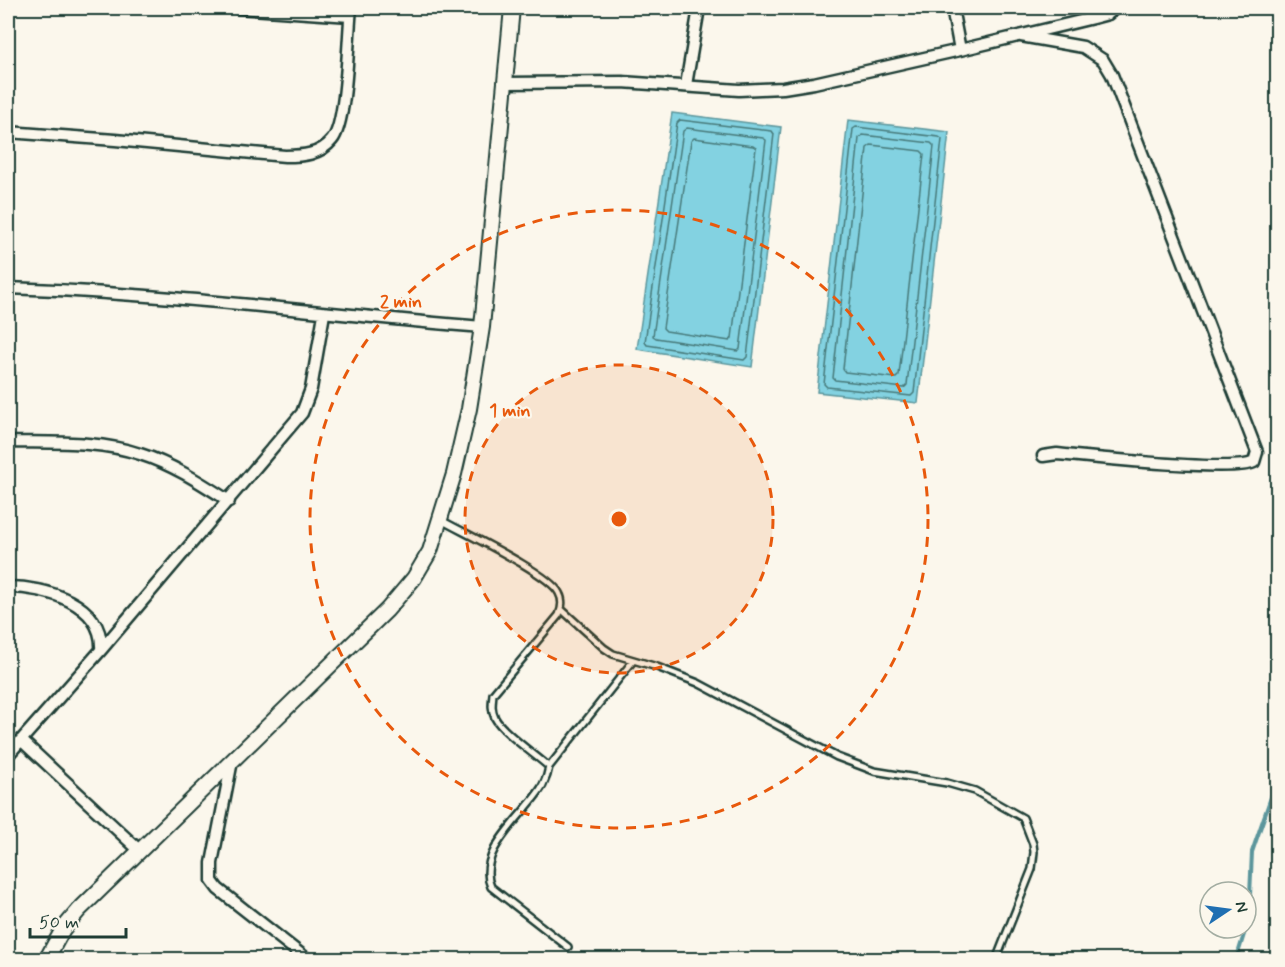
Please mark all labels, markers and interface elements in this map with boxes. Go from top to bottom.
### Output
text: 2 min [380,290,422,314]
text: 1 min [489,399,531,423]
centre of rings [609,509,629,529]
north arrow [1198,880,1258,940]
text: N [1230,899,1253,915]
scale bar [30,901,126,939]
text: 50 m [39,911,79,935]

